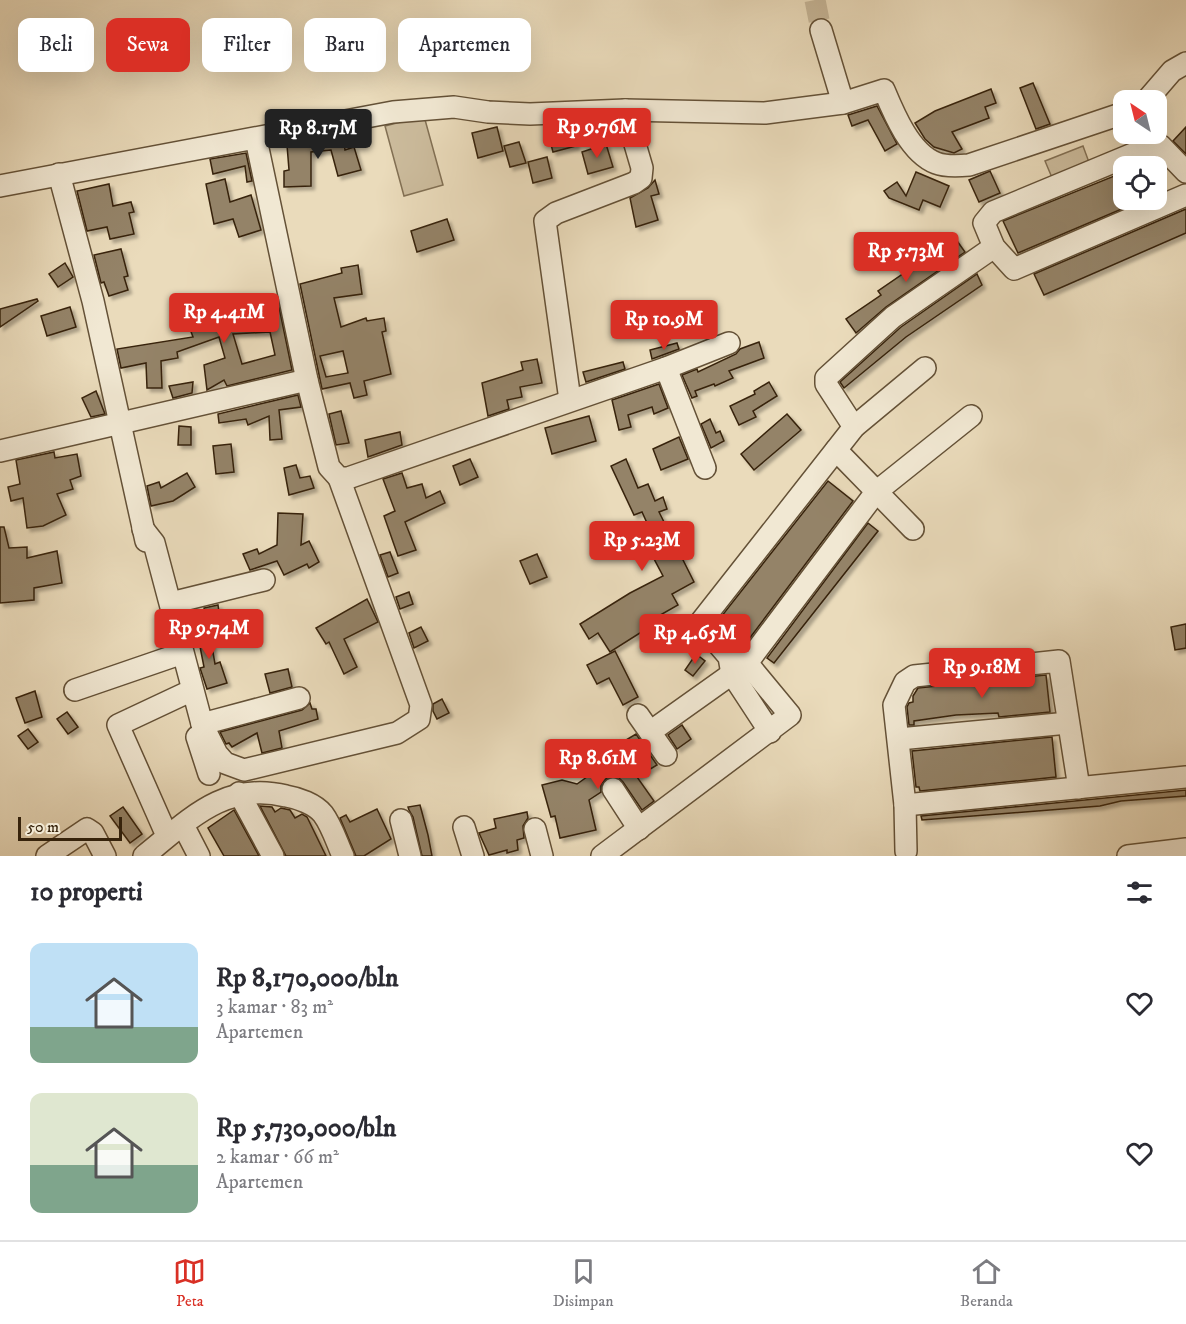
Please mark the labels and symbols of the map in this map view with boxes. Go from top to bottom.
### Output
north arrow [1113,90,1167,144]
pin: Rp 9.76M [535,108,659,159]
pin: Rp 8.17M [256,109,380,160]
pin: Rp 5.73M [844,232,968,283]
pin: Rp 4.41M [162,293,286,344]
pin: Rp 10.9M [602,300,726,351]
pin: Rp 5.23M [580,521,704,572]
pin: Rp 9.74M [147,609,271,660]
pin: Rp 4.65M [633,614,757,665]
pin: Rp 9.18M [920,648,1044,699]
pin: Rp 8.61M [536,739,660,790]
scale bar [18,814,122,842]

